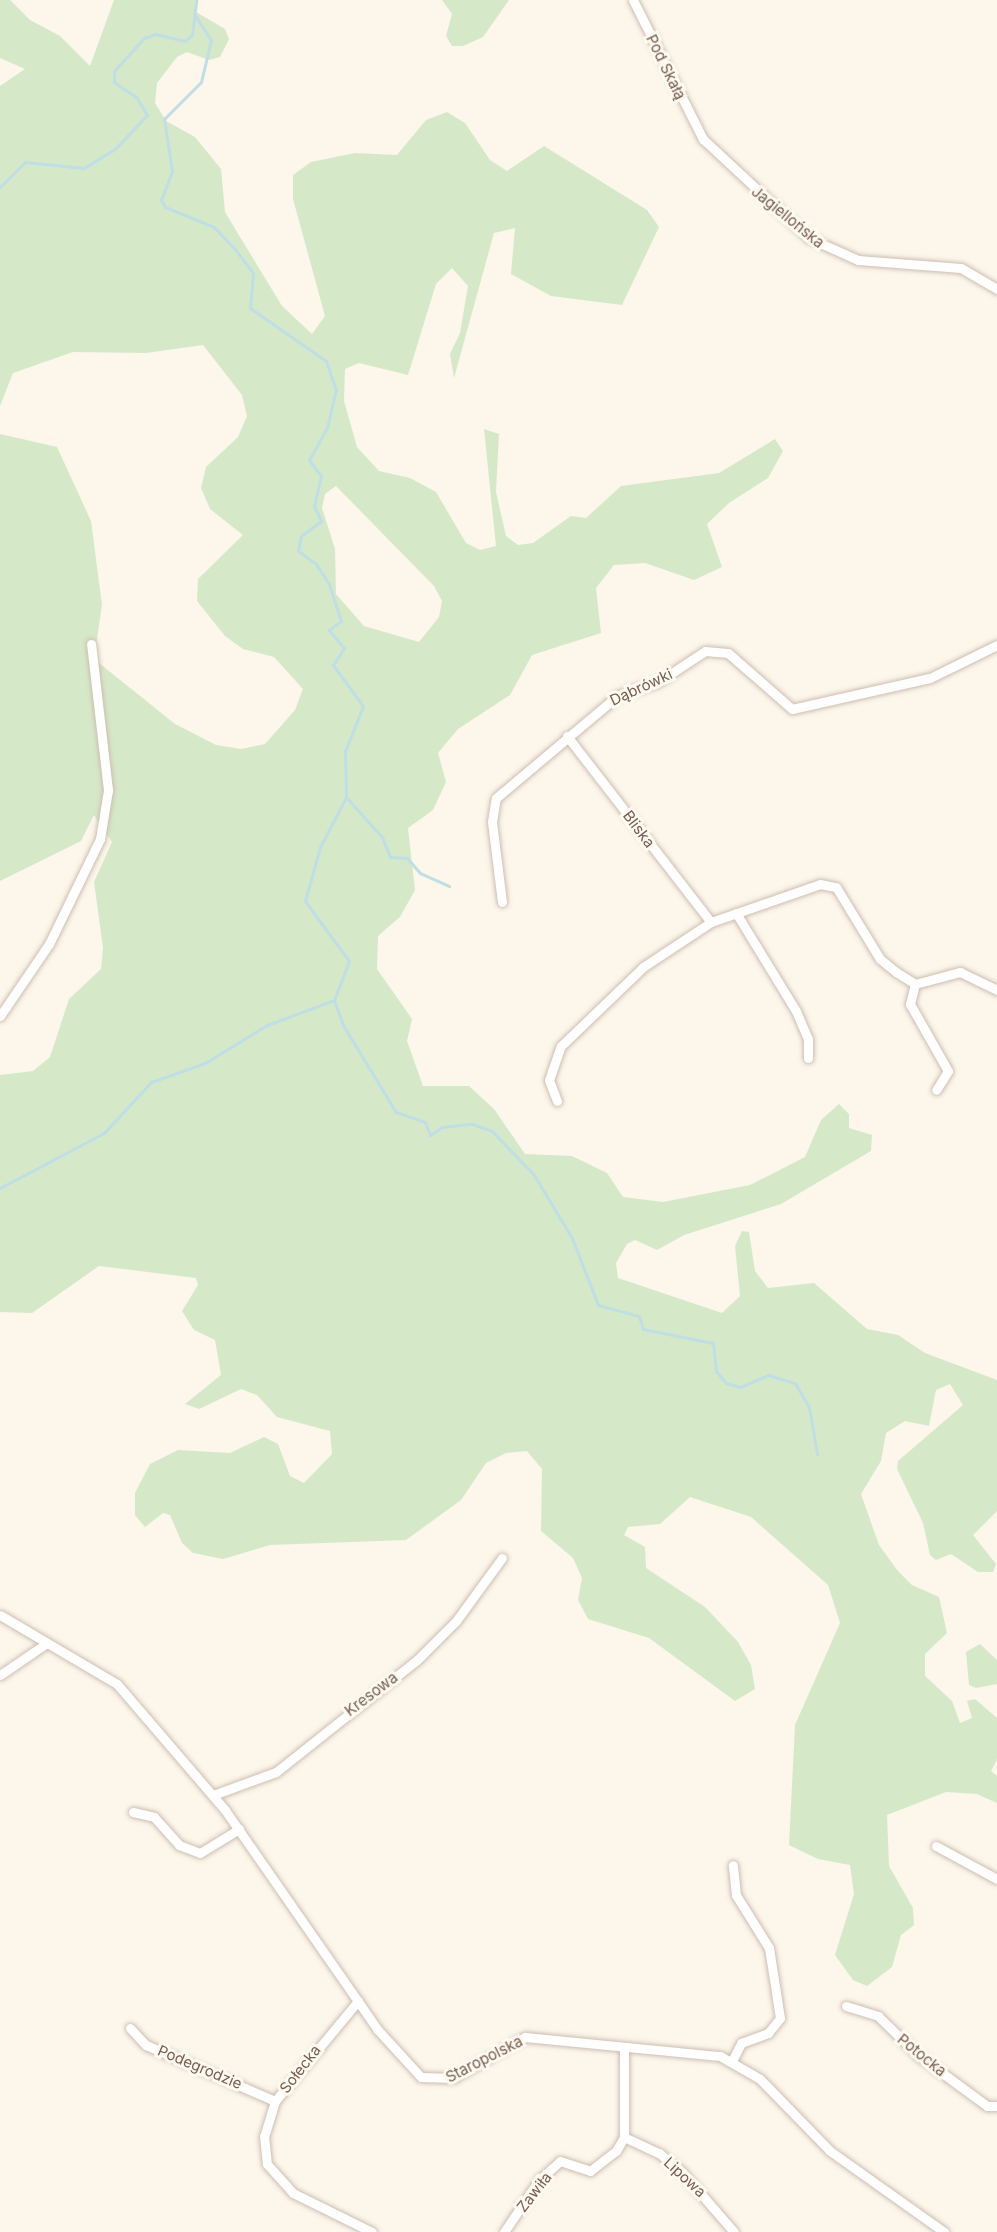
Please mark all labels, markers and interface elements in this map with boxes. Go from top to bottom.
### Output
street label: Pod Skałą [643,31,689,103]
street label: Jagiellońska [748,182,828,252]
street label: Dąbrówki [607,665,675,709]
street label: Bliska [619,807,659,851]
street label: Kresowa [341,1668,401,1720]
street label: Potocka [894,2030,950,2080]
street label: Staropolska [443,2032,525,2086]
street label: Podegrodzie [155,2041,245,2093]
street label: Sołecka [276,2041,324,2097]
street label: Lipowa [660,2153,710,2201]
street label: Zawiła [513,2168,555,2216]

